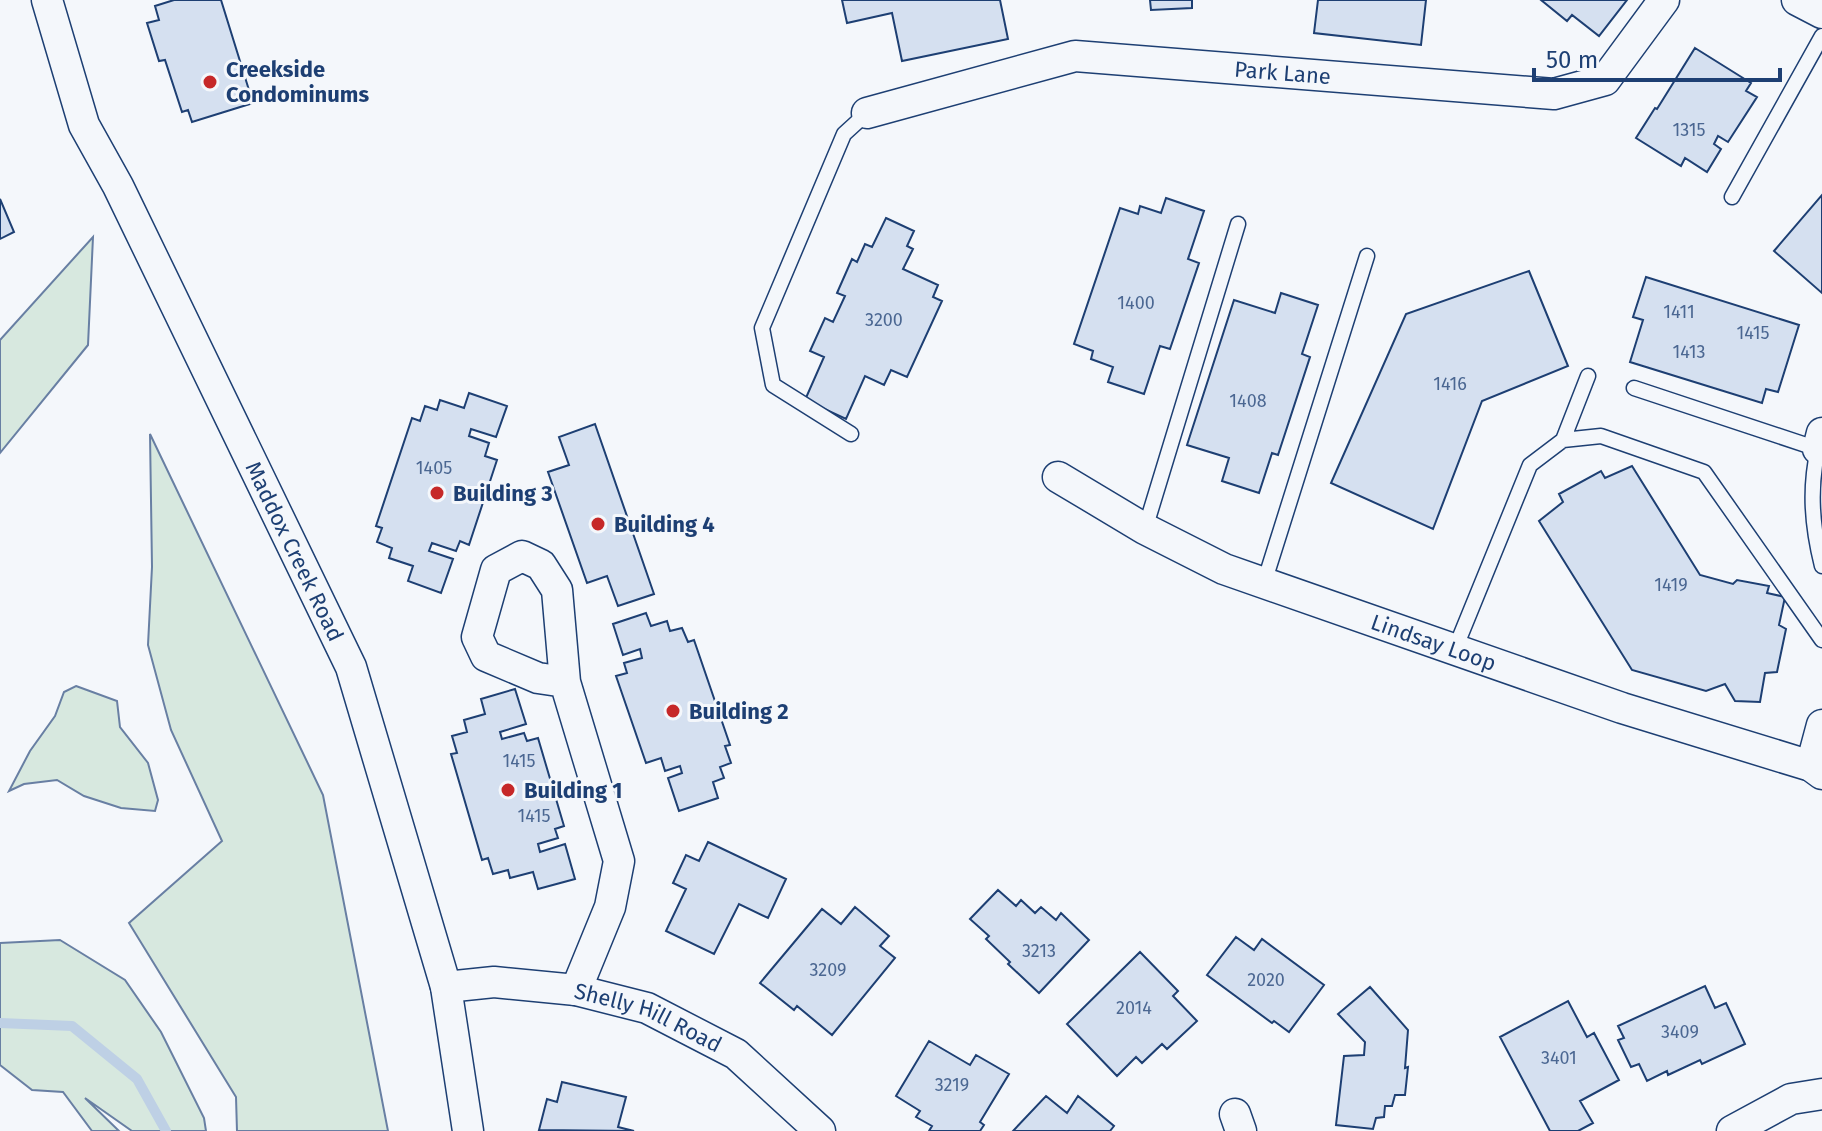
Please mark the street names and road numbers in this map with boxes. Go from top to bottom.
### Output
street label: Park Lane [1233,55,1332,90]
street label: Maddox Creek Road [240,457,350,645]
street label: Lindsay Loop [1367,608,1500,677]
street label: Shelly Hill Road [572,977,727,1058]

